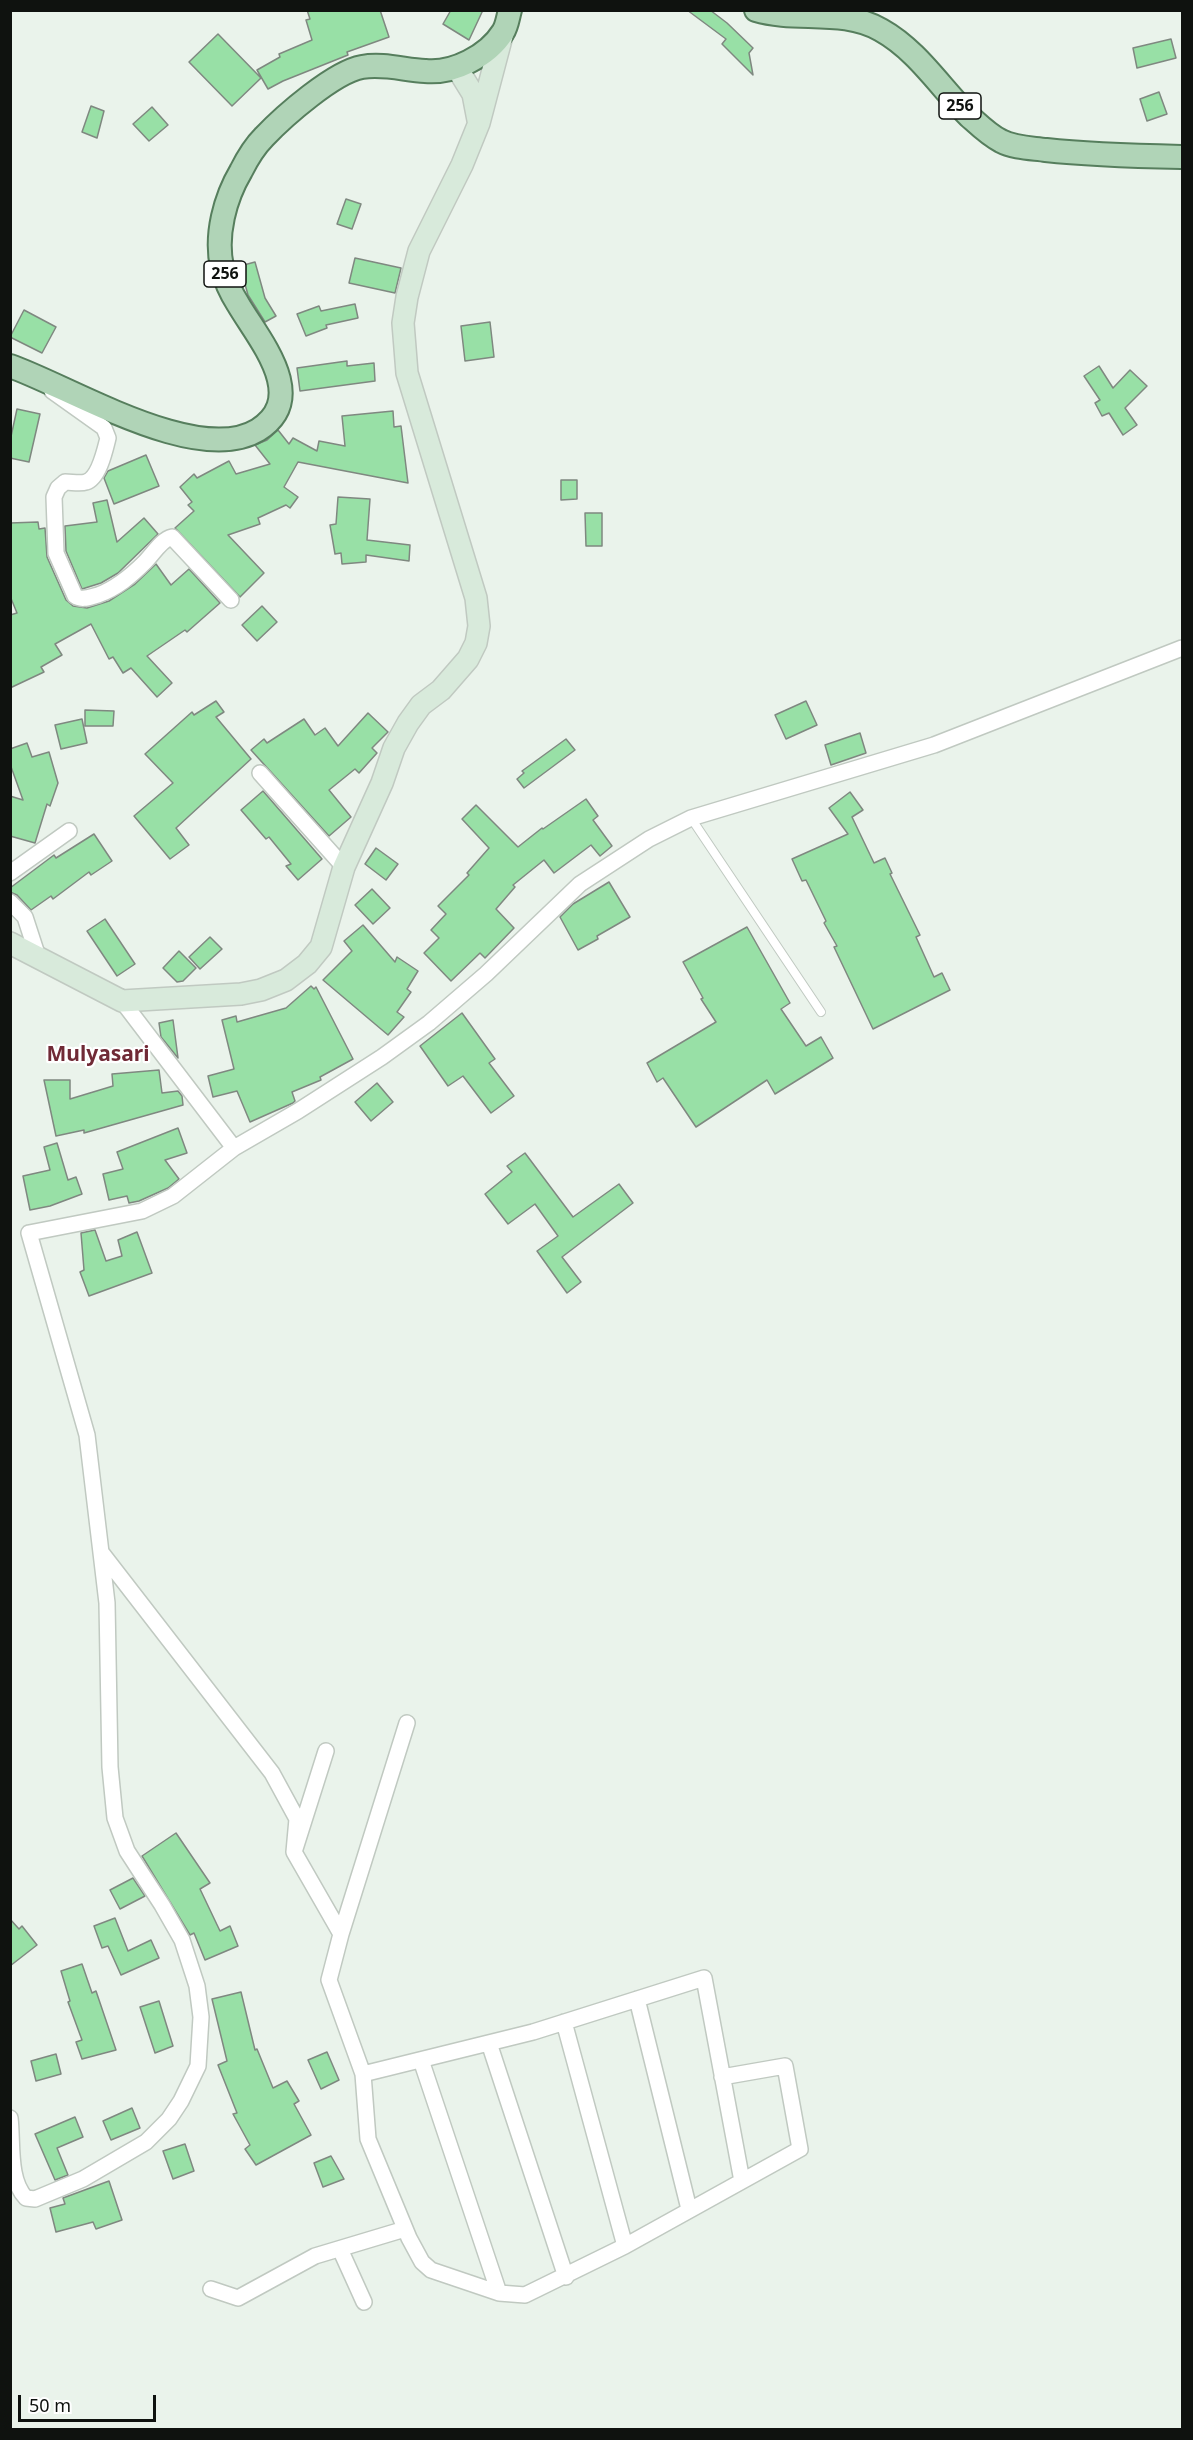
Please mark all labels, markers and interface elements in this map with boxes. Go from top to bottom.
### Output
road number: 256 [939,93,981,119]
road number: 256 [204,261,246,287]
district label: Mulyasari [46,1042,150,1068]
scale bar [21,2383,159,2421]
text: 50 m [29,2393,71,2417]

